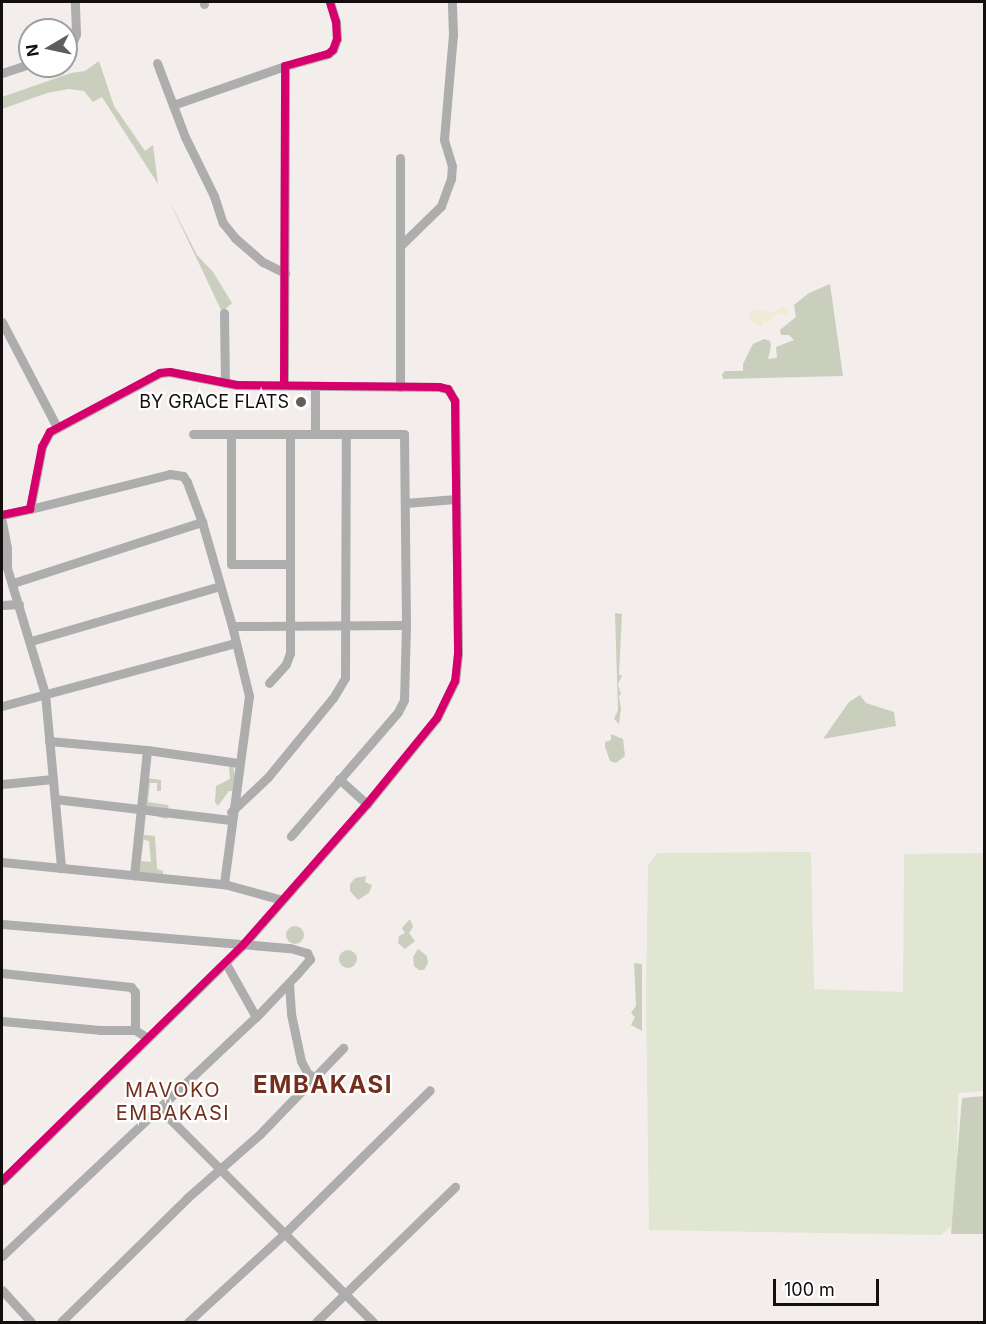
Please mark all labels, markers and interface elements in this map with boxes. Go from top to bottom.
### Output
north arrow [18,18,78,78]
text: N [21,43,43,58]
place label: BY GRACE FLATS [139,391,289,413]
marker: BY GRACE FLATS [294,395,308,409]
district label: EMBAKASI [253,1071,393,1099]
district label: MAVOKO EMBAKASI [116,1079,230,1126]
scale bar [776,1267,882,1305]
text: 100 m [784,1279,835,1300]

